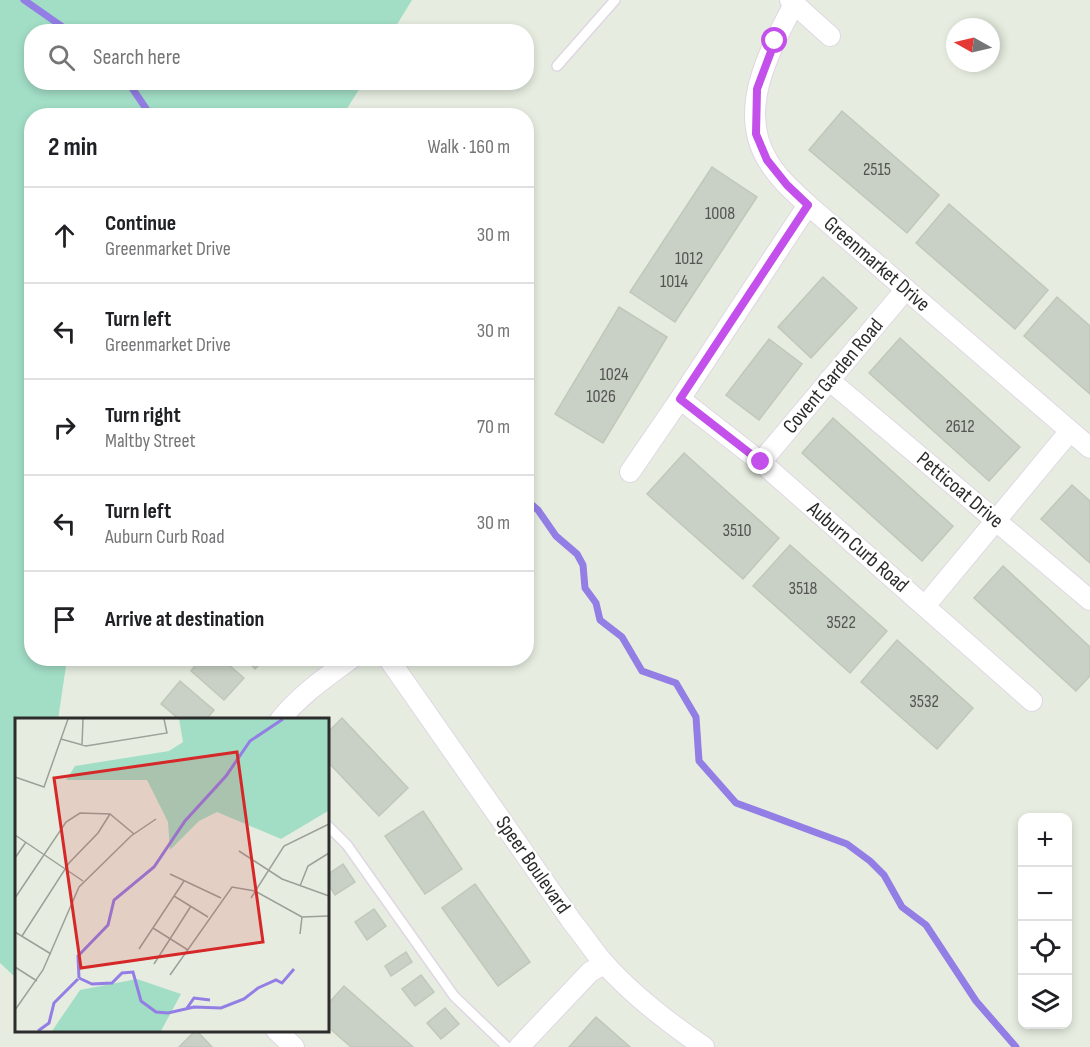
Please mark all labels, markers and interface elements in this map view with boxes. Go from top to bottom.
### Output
north arrow [946,18,1000,72]
search box [24,24,534,90]
route start [761,27,787,53]
icon: search [45,41,78,74]
text: Search here [93,44,180,71]
text: 2 min [48,132,98,163]
text: Walk · 160 m [427,135,510,159]
house number: 2515 [863,159,891,180]
house number: 1008 [705,203,735,224]
text: Continue [105,210,176,237]
street label: Greenmarket Drive [819,211,935,317]
icon: ahead [48,219,81,252]
text: 30 m [477,223,510,247]
text: Greenmarket Drive [105,237,231,261]
house number: 1012 [675,248,703,269]
house number: 1014 [660,271,689,292]
text: Turn left [105,306,171,333]
street label: Covent Garden Road [778,313,888,439]
icon: left [48,315,81,348]
text: 30 m [477,319,510,343]
text: Greenmarket Drive [105,333,231,357]
house number: 1024 [599,364,629,385]
house number: 1026 [586,386,616,407]
text: Turn right [105,402,181,429]
icon: right [48,411,81,444]
text: 70 m [477,415,510,439]
house number: 2612 [945,416,975,437]
text: Maltby Street [105,429,196,453]
street label: Petticoat Drive [912,447,1008,533]
route end [747,448,773,474]
street label: Auburn Curb Road [802,496,914,598]
text: Turn left [105,498,171,525]
icon: left [48,507,81,540]
text: 30 m [477,511,510,535]
house number: 3510 [722,520,752,541]
text: Auburn Curb Road [105,525,225,549]
house number: 3518 [789,578,818,599]
icon: arrive [48,603,81,636]
text: Arrive at destination [105,606,264,633]
house number: 3522 [826,612,856,633]
house number: 3532 [909,691,939,712]
inset map [15,718,328,1032]
street label: Speer Boulevard [490,811,576,919]
map controls [1018,813,1072,1029]
button: + [1018,813,1072,867]
button: − [1018,867,1072,921]
button: locate [1018,921,1072,975]
button: layers [1018,975,1072,1029]

